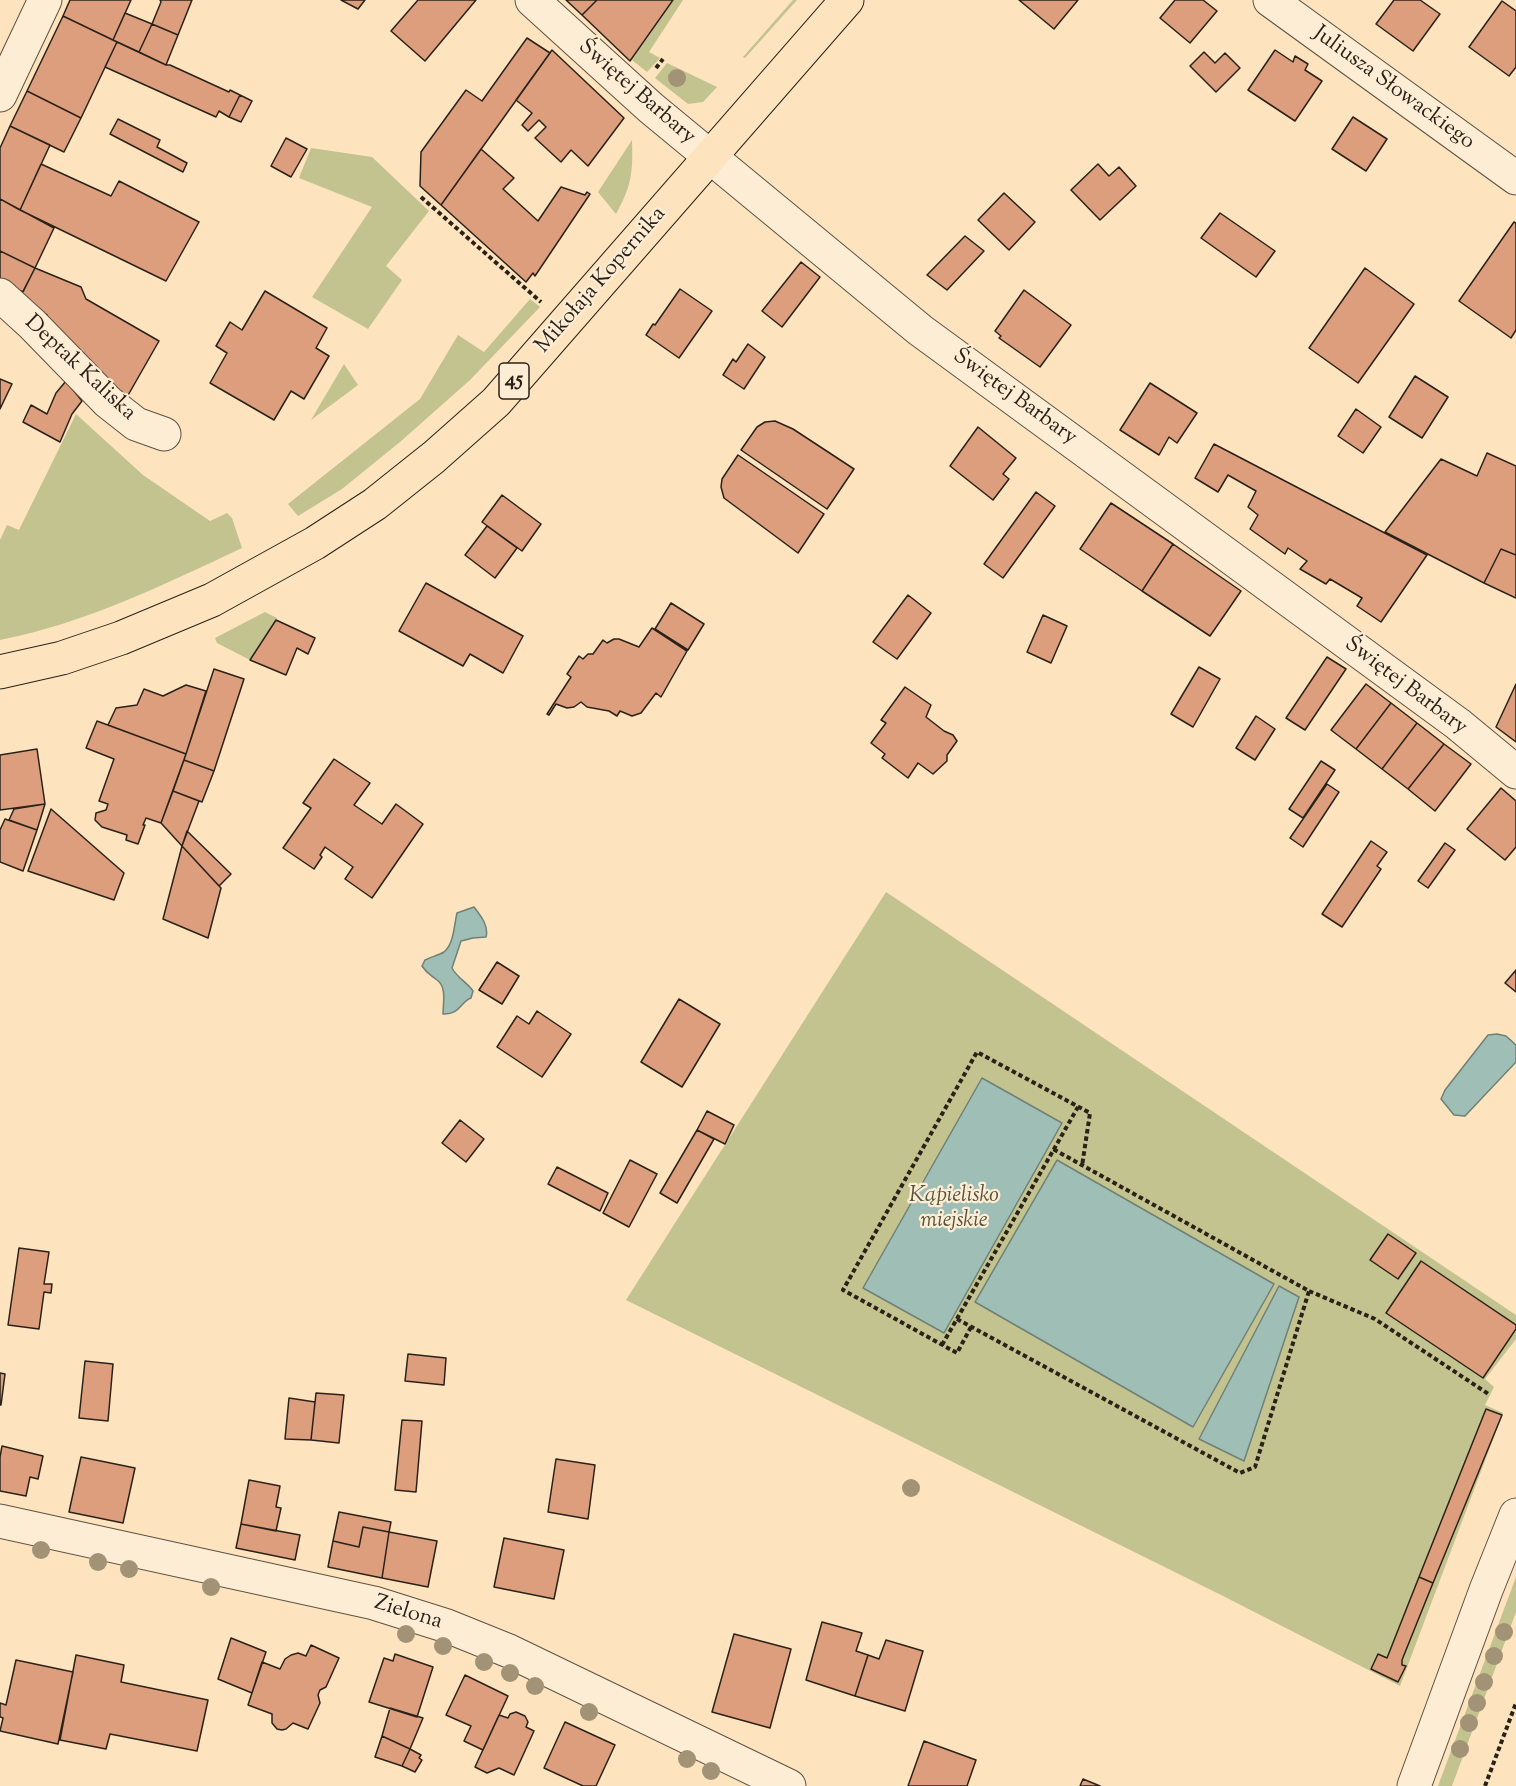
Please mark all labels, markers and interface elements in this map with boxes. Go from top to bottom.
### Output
street label: Juliusza Słowackiego [1307,21,1479,157]
street label: Świętej Barbary [572,35,700,151]
street label: Mikołaja Kopernika [531,202,673,360]
street label: Deptak Kaliska [18,311,140,427]
street label: Świętej Barbary [947,344,1081,452]
road number: 45 [499,363,529,399]
street label: Świętej Barbary [1338,632,1472,742]
park label: Kąpielisko miejskie [909,1184,999,1236]
street label: Zielona [371,1591,445,1637]

